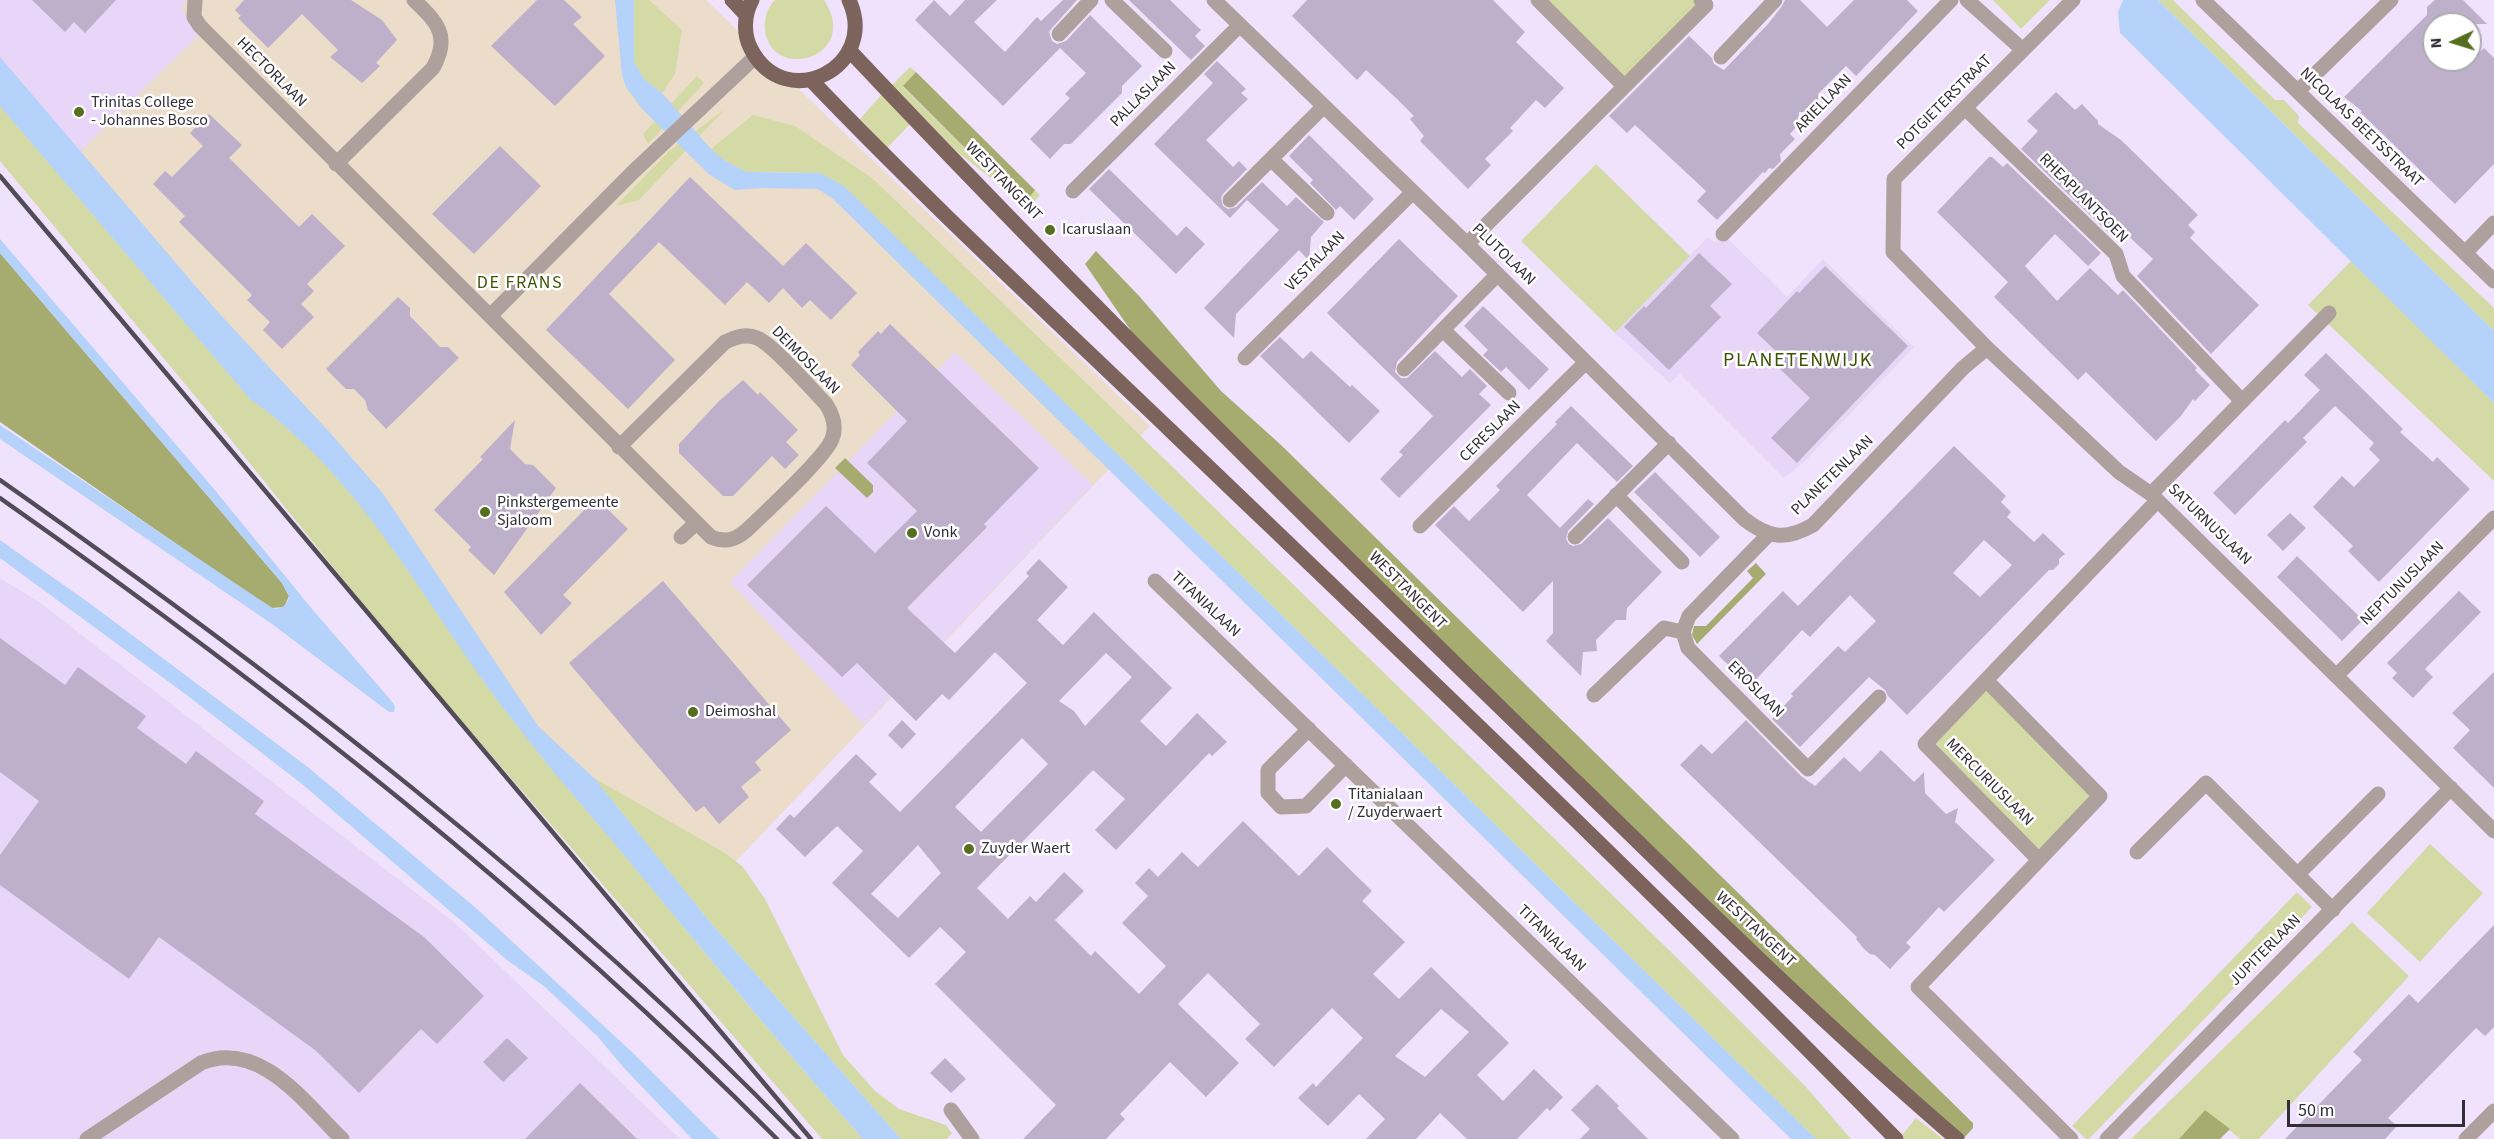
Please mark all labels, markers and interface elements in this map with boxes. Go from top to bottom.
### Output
north arrow [2422,12,2482,72]
street label: HECTORLAAN [232,34,310,112]
text: N [2425,37,2447,49]
street label: POTGIETERSTRAAT [1893,51,1997,155]
street label: PALLASLAAN [1107,58,1181,132]
street label: NICOLAAS BEETSSTRAAT [2295,64,2427,192]
street label: ARIELLAAN [1792,71,1856,137]
place label: Trinitas College - Johannes Bosco [91,93,208,131]
marker: Trinitas College - Johannes Bosco [72,105,86,119]
street label: WESTTANGENT [961,139,1045,225]
street label: RHEAPLANTSOEN [2034,150,2132,248]
place label: Icaruslaan [1062,220,1131,240]
street label: PLUTOLAAN [1467,220,1539,290]
marker: Icaruslaan [1043,223,1057,237]
street label: VESTALAAN [1282,228,1350,296]
district label: DE FRANS [477,273,563,295]
street label: DEIMOSLAAN [767,323,843,399]
district label: PLANETENWIJK [1723,350,1873,374]
street label: CERESLAAN [1456,397,1526,467]
street label: PLANETENLAAN [1788,432,1878,520]
street label: SATURNUSLAAN [2163,480,2255,570]
place label: Pinkstergemeente Sjaloom [497,493,618,531]
marker: Pinkstergemeente Sjaloom [478,505,492,519]
place label: Vonk [924,523,957,543]
marker: Vonk [905,526,919,540]
street label: NEPTUNUSLAAN [2357,538,2449,630]
street label: WESTTANGENT [1364,548,1450,634]
street label: TITANIALAAN [1166,568,1244,642]
street label: EROSLAAN [1723,658,1787,722]
place label: Deimoshal [705,702,776,722]
marker: Deimoshal [686,705,700,719]
street label: MERCURIUSLAAN [1941,735,2037,831]
place label: Titanialaan / Zuyderwaert [1348,785,1442,823]
marker: Titanialaan / Zuyderwaert [1329,797,1343,811]
place label: Zuyder Waert [981,839,1070,859]
marker: Zuyder Waert [962,842,976,856]
street label: WESTTANGENT [1711,888,1799,972]
street label: TITANIALAAN [1513,901,1589,977]
street label: JUPITERLAAN [2226,911,2306,991]
scale bar [2290,1088,2468,1126]
text: 50 m [2298,1098,2334,1123]

